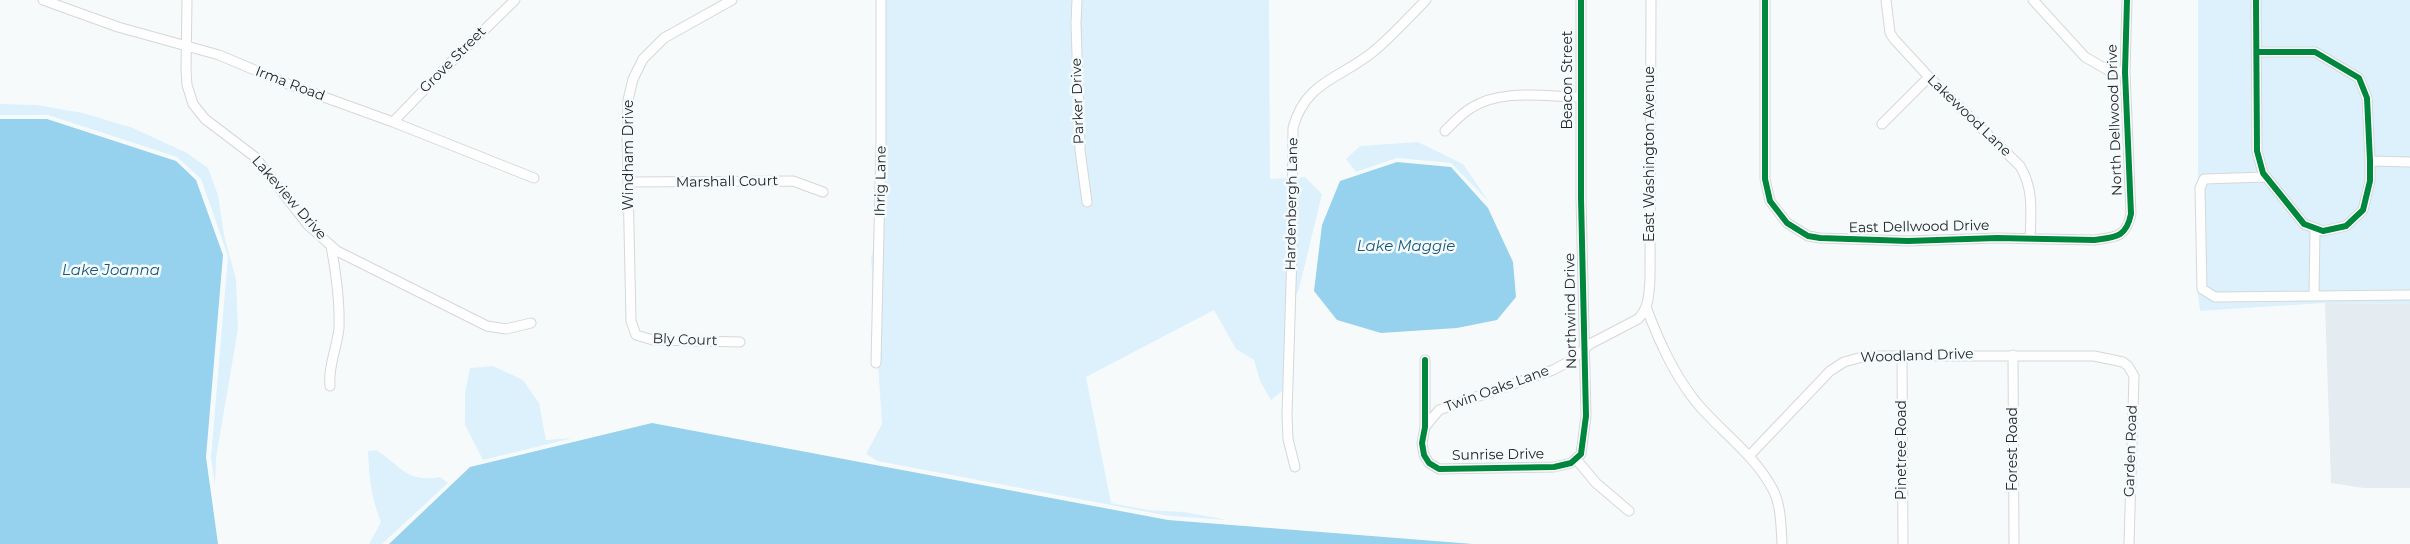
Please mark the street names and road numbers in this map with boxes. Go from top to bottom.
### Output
street label: Grove Street [416,23,490,97]
street label: Beacon Street [1560,30,1576,130]
street label: North Dellwood Drive [2104,44,2126,196]
street label: Parker Drive [1068,58,1088,144]
street label: Irma Road [253,63,327,105]
street label: East Washington Avenue [1642,66,1658,242]
street label: Lakewood Lane [1924,72,2014,160]
street label: Windham Drive [621,100,637,210]
street label: Hardenbergh Lane [1282,137,1302,271]
street label: Ihrig Lane [872,146,890,216]
street label: Lakeview Drive [248,153,330,243]
street label: Marshall Court [676,173,778,191]
street label: East Dellwood Drive [1848,217,1990,237]
street label: Northwind Drive [1562,253,1580,369]
street label: Bly Court [652,330,718,350]
street label: Woodland Drive [1860,346,1974,366]
street label: Twin Oaks Lane [1443,362,1551,416]
street label: Pinetree Road [1894,400,1910,500]
street label: Garden Road [2121,405,2141,497]
street label: Forest Road [2005,407,2021,491]
street label: Sunrise Drive [1452,446,1544,464]

